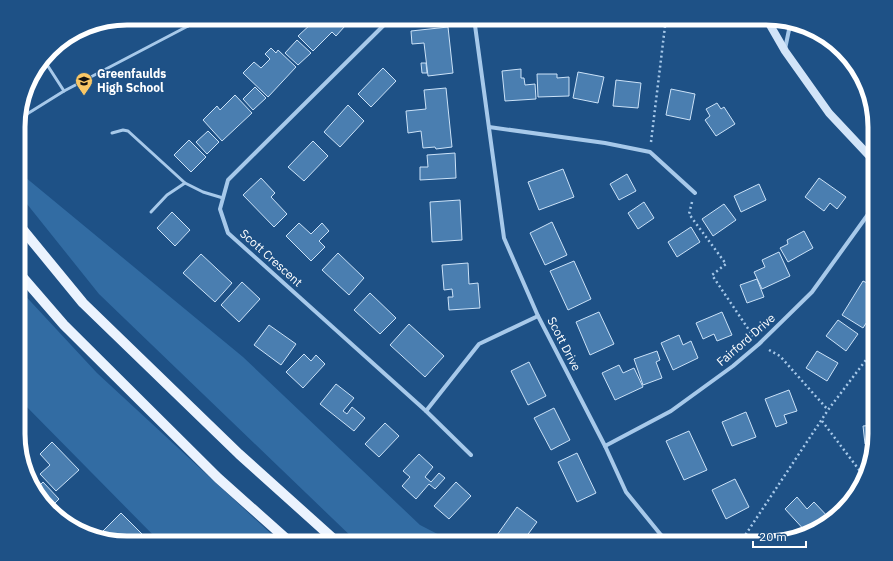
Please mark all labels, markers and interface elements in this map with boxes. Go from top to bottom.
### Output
place label: Greenfaulds High School [97,66,166,95]
school or university icon: Greenfaulds High School [74,71,94,96]
street label: Scott Crescent [237,226,306,290]
street label: Fairford Drive [713,310,778,369]
street label: Scott Drive [544,314,585,374]
scale bar [753,523,806,549]
text: 20 m [759,529,787,544]

